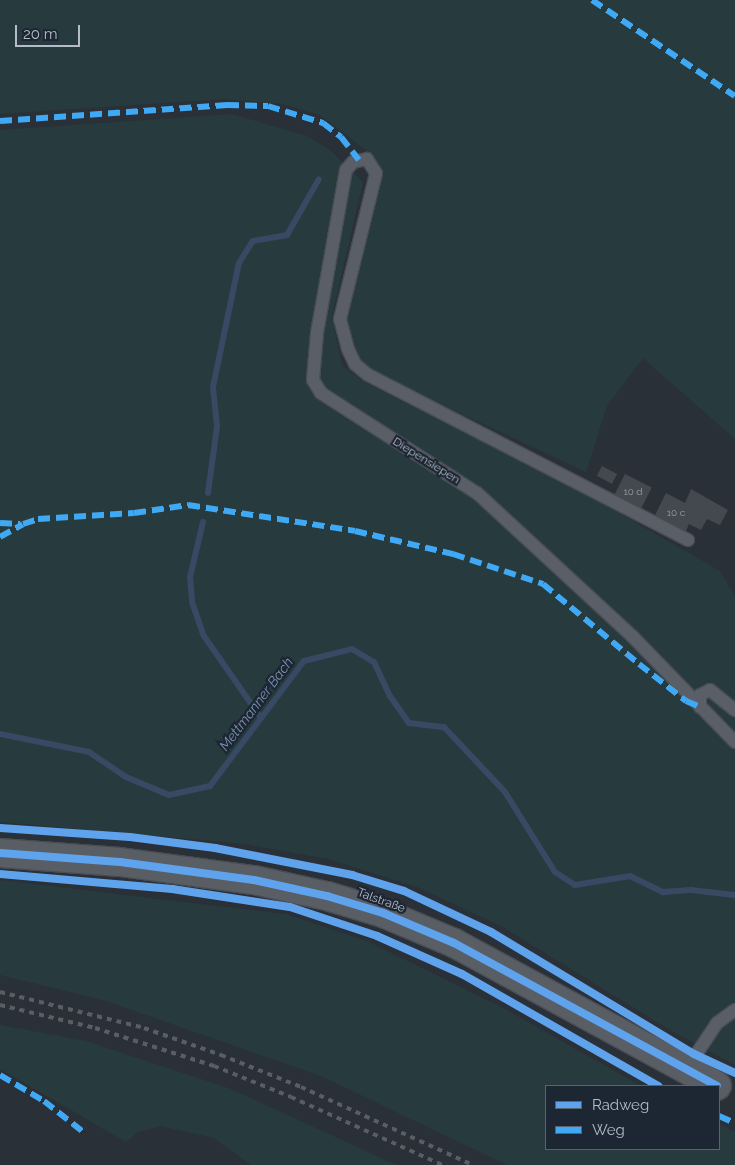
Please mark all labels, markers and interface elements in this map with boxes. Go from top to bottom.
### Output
scale bar [18,15,82,47]
text: 20 m [23,25,58,43]
street label: Diepensiepen [390,435,462,487]
house number: 10 d [623,486,643,498]
house number: 10 c [667,507,685,519]
water label: Mettmanner Bach [215,654,297,754]
street label: Talstraße [355,886,407,916]
legend [545,1085,720,1150]
text: Radweg [592,1096,649,1114]
text: Weg [592,1121,625,1139]

